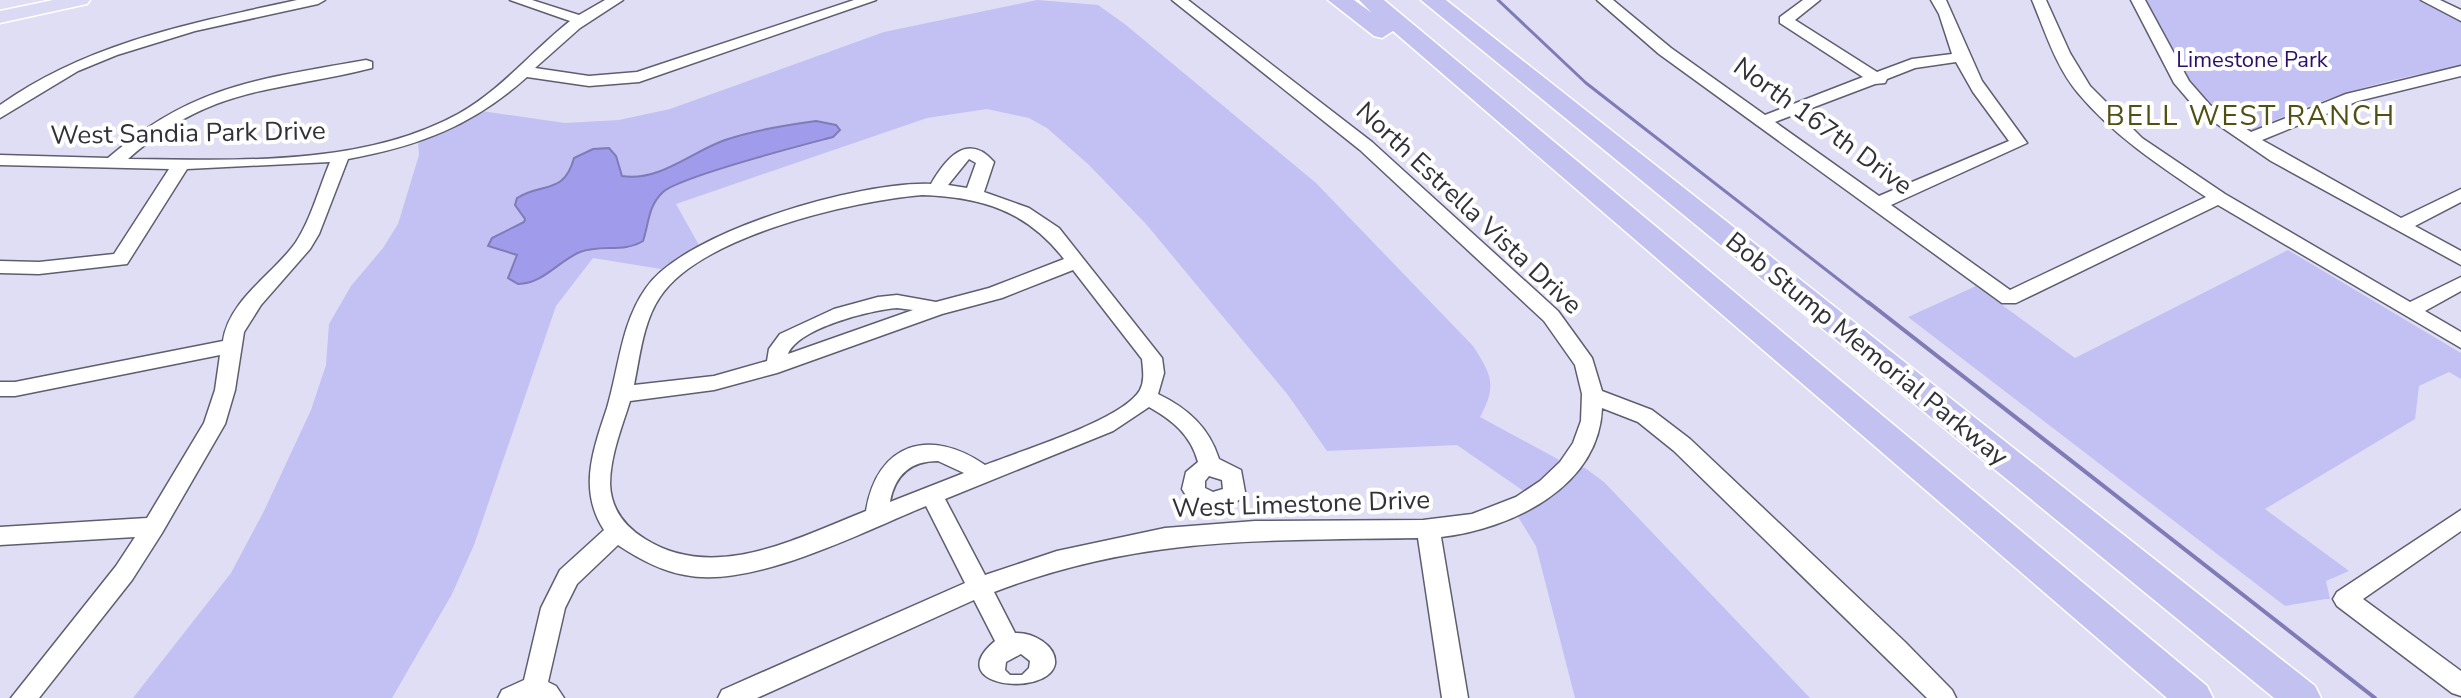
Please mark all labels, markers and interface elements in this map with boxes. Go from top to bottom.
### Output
park label: Limestone Park [2176,45,2329,75]
street label: North 167th Drive [1726,49,1920,203]
street label: North Estrella Vista Drive [1348,94,1590,322]
district label: BELL WEST RANCH [2106,97,2396,135]
street label: West Sandia Park Drive [50,113,326,153]
street label: Bob Stump Memorial Parkway [1718,224,2016,474]
street label: West Limestone Drive [1171,482,1431,526]

